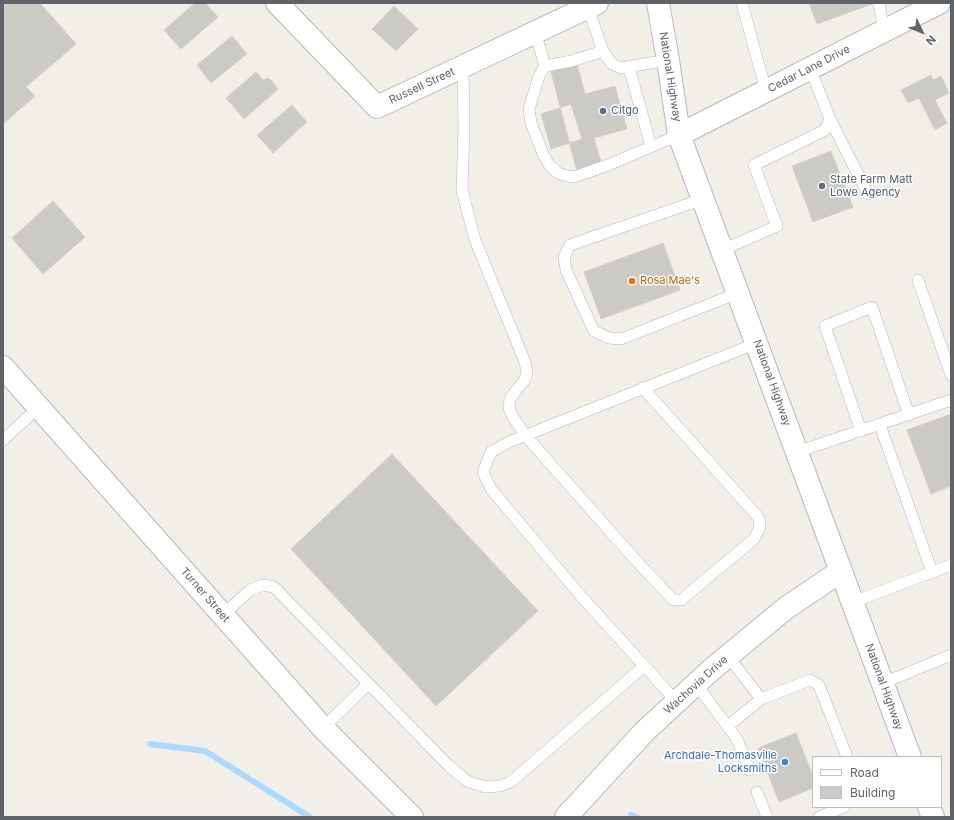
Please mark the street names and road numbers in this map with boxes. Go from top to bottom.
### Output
street label: National Highway [656,31,684,123]
street label: Cedar Lane Drive [766,43,852,95]
street label: Russell Street [387,65,457,107]
street label: National Highway [750,338,794,428]
street label: Turner Street [178,565,232,625]
street label: National Highway [862,642,906,732]
street label: Wachovia Drive [661,653,731,717]

